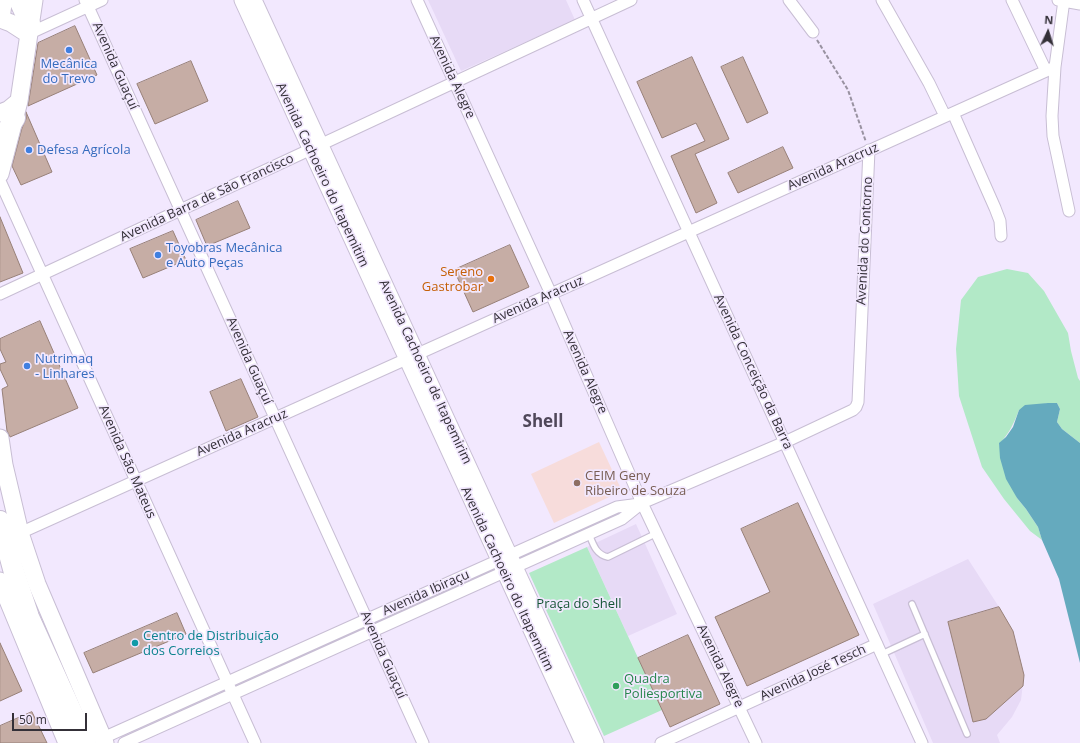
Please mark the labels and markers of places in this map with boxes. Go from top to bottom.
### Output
marker: Mecânica do Trevo [64,45,74,55]
place label: Mecânica do Trevo [40,56,98,87]
place label: Defesa Agrícola [37,142,131,158]
marker: Defesa Agrícola [24,145,34,155]
place label: Toyobras Mecânica e Auto Peças [166,240,283,271]
marker: Toyobras Mecânica e Auto Peças [153,250,163,260]
place label: Sereno Gastrobar [422,264,483,295]
marker: Sereno Gastrobar [486,274,496,284]
place label: Nutrimaq - Linhares [35,351,95,382]
marker: Nutrimaq - Linhares [22,361,32,371]
place label: CEIM Geny Ribeiro de Souza [585,468,686,499]
marker: CEIM Geny Ribeiro de Souza [572,478,582,488]
place label: Centro de Distribuição dos Correios [143,628,279,659]
marker: Centro de Distribuição dos Correios [130,638,140,648]
place label: Quadra Poliesportiva [624,671,702,702]
marker: Quadra Poliesportiva [611,681,621,691]

